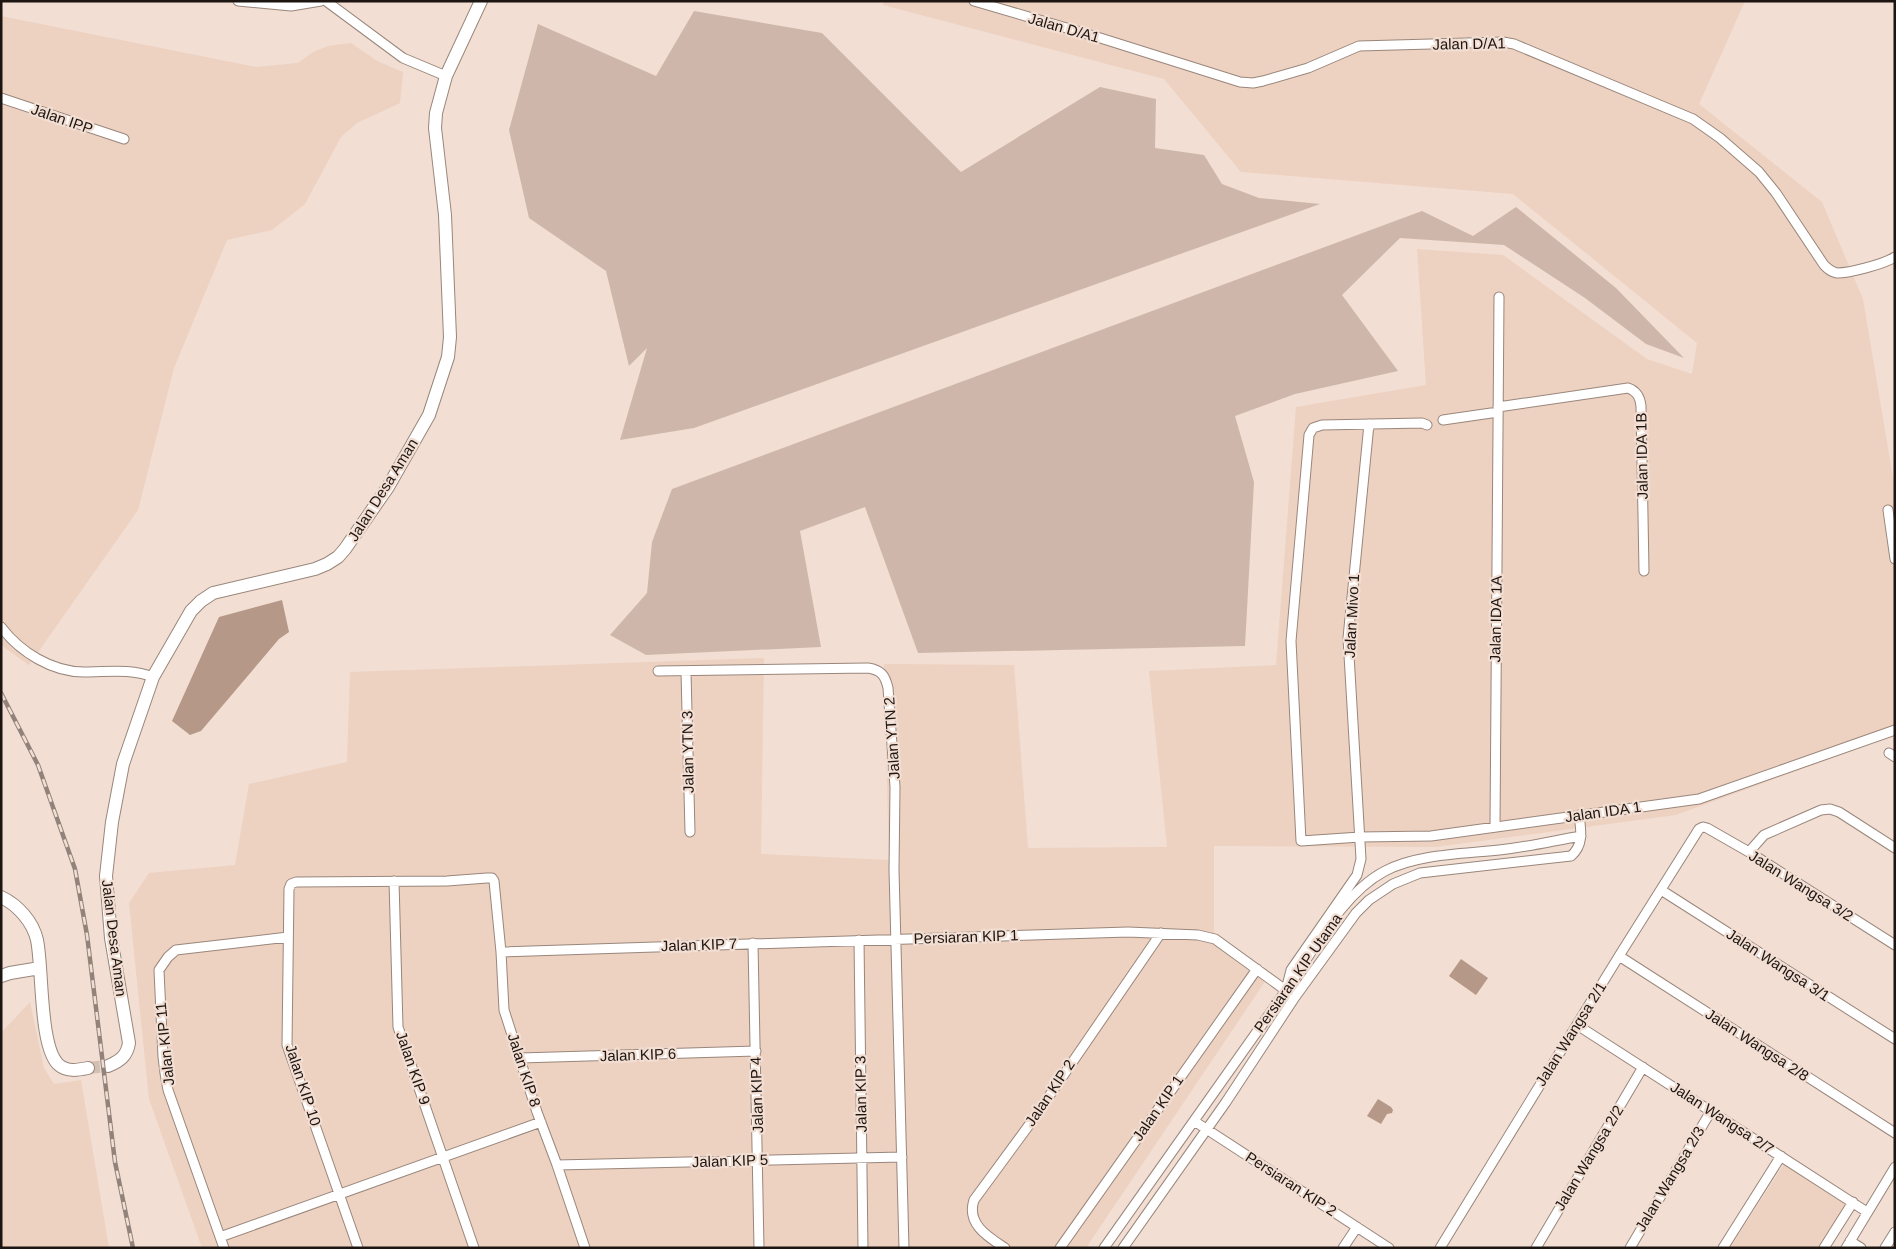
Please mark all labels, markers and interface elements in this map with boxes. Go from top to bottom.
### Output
street label: Jalan D/A1 [1027,9,1102,46]
street label: Jalan D/A1 [1432,34,1506,53]
street label: Jalan IPP [29,100,95,137]
street label: Jalan IDA 1B [1632,413,1651,500]
street label: Jalan Desa Aman [344,435,421,544]
street label: Jalan Mivo 1 [1341,573,1362,658]
street label: Jalan IDA 1A [1486,575,1505,662]
street label: Jalan YTN 2 [880,696,903,780]
street label: Jalan YTN 3 [678,711,697,793]
street label: Jalan IDA 1 [1564,798,1642,825]
street label: Jalan Wangsa 3/2 [1746,847,1856,924]
street label: Jalan Desa Aman [99,879,130,997]
street label: Persiaran KIP Utama [1250,910,1345,1035]
street label: Jalan Wangsa 3/1 [1724,925,1833,1004]
street label: Persiaran KIP 1 [913,926,1019,947]
street label: Jalan KIP 7 [660,935,737,954]
street label: Jalan Wangsa 2/1 [1532,979,1609,1089]
street label: Jalan KIP 11 [152,1002,177,1087]
street label: Jalan Wangsa 2/8 [1703,1005,1812,1084]
street label: Jalan KIP 9 [393,1029,434,1107]
street label: Jalan KIP 8 [505,1031,544,1109]
street label: Jalan KIP 10 [282,1042,325,1128]
street label: Jalan KIP 6 [599,1045,676,1064]
street label: Jalan KIP 3 [851,1056,870,1132]
street label: Jalan KIP 2 [1021,1056,1078,1129]
street label: Jalan KIP 4 [747,1057,766,1134]
street label: Jalan KIP 1 [1129,1072,1186,1144]
street label: Jalan Wangsa 2/7 [1668,1078,1777,1157]
street label: Jalan Wangsa 2/2 [1551,1102,1627,1213]
street label: Jalan Wangsa 2/3 [1632,1123,1708,1234]
street label: Persiaran KIP 2 [1243,1148,1340,1219]
street label: Jalan KIP 5 [691,1151,768,1170]

